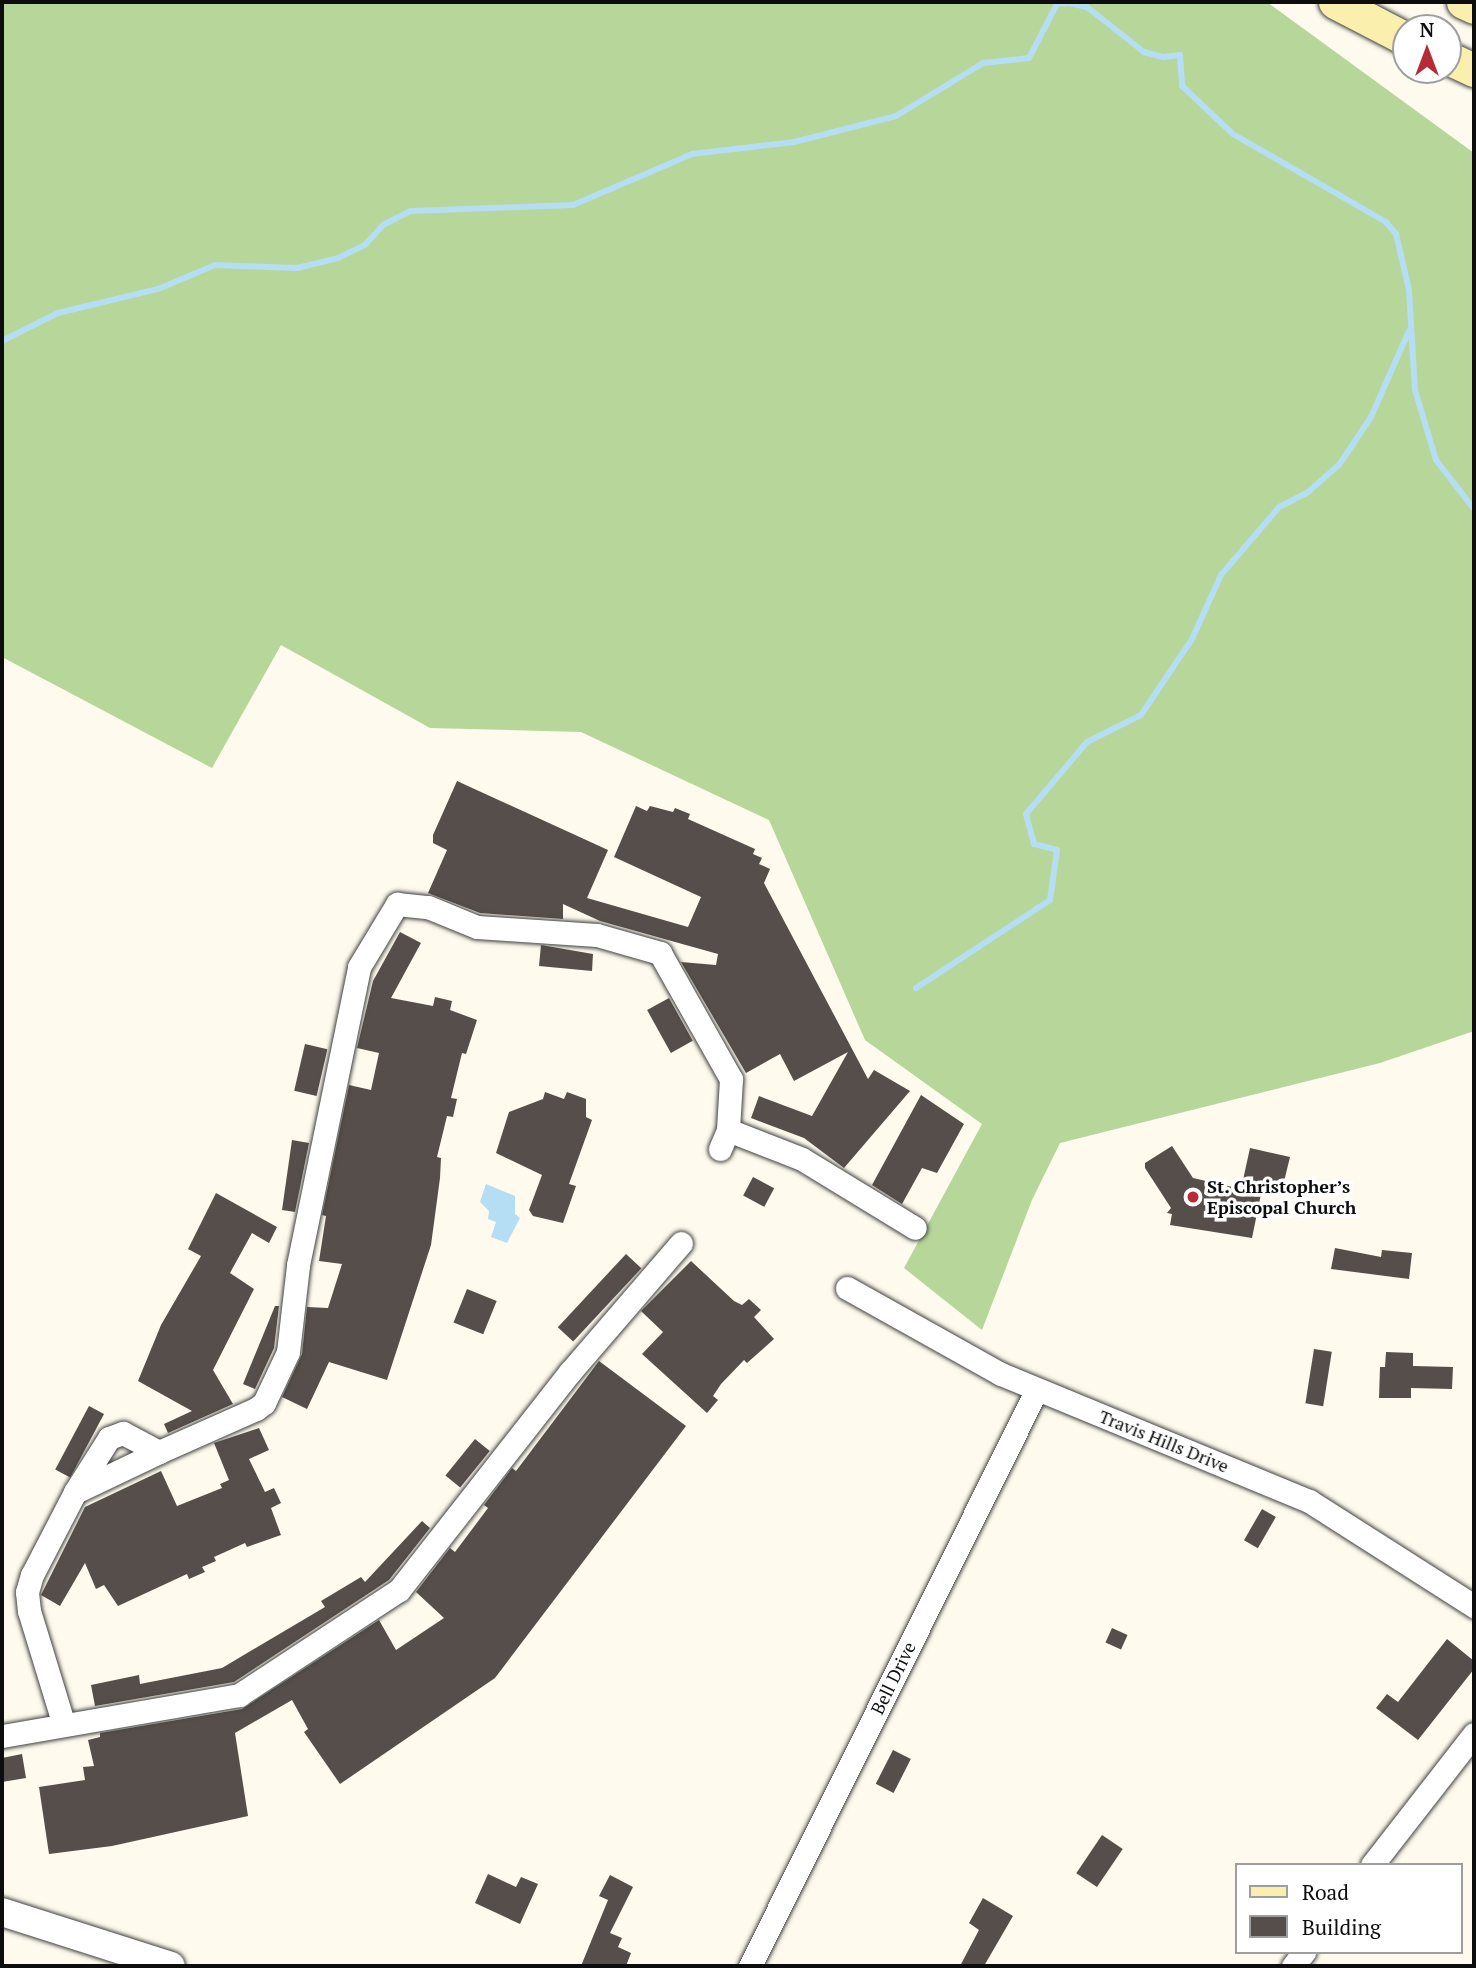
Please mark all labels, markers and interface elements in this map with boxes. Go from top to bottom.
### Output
north arrow [1392,14,1462,84]
text: N [1420,17,1434,42]
place label: St. Christopher’s Episcopal Church [1207,1176,1356,1218]
marker: St. Christopher’s Episcopal Church [1185,1189,1201,1205]
street label: Travis Hills Drive [1096,1405,1232,1477]
street label: Bell Drive [866,1638,920,1718]
legend [1234,1863,1462,1954]
text: Road [1302,1878,1349,1906]
text: Building [1302,1913,1381,1941]

